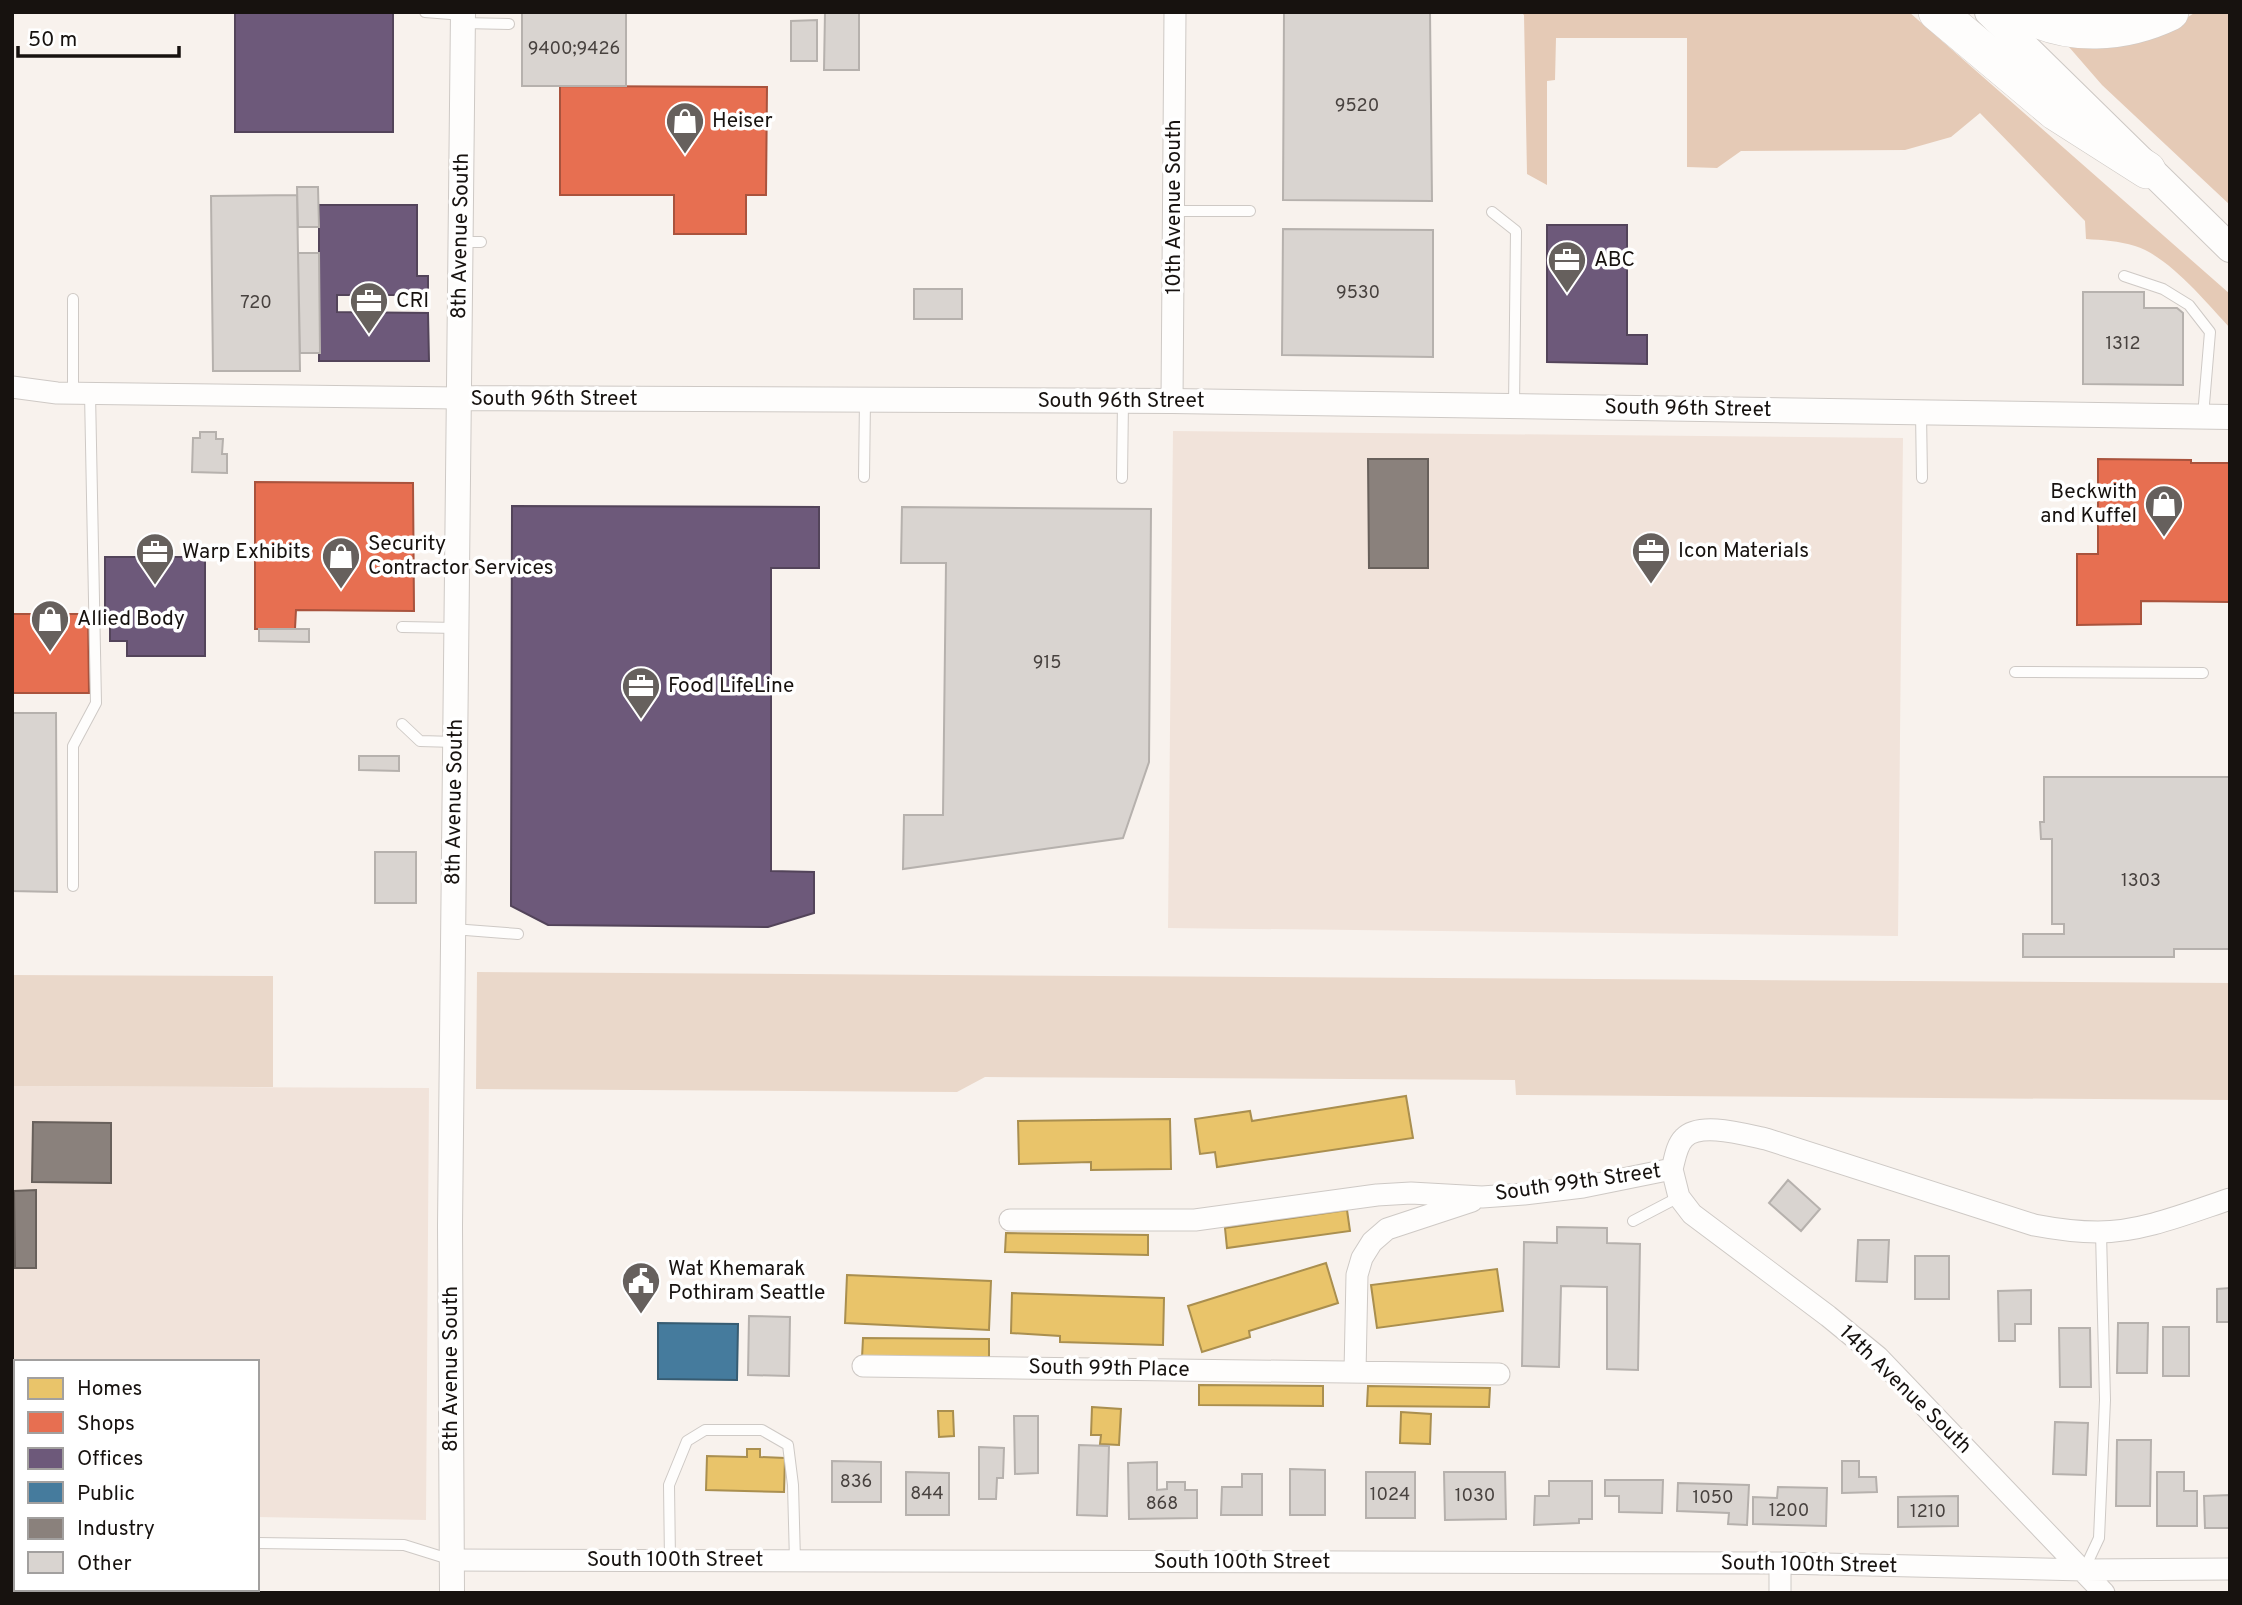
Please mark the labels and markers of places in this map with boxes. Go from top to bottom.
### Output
shop icon: Heiser [664,100,706,155]
place label: Heiser [712,108,773,135]
office icon: ABC [1546,239,1588,294]
place label: ABC [1594,247,1635,274]
office icon: CRI [348,280,390,335]
place label: CRI [396,288,429,315]
place label: Beckwith and Kuffel [2040,479,2137,530]
shop icon: Beckwith and Kuffel [2143,483,2185,538]
office icon: Icon Materials [1630,530,1672,585]
office icon: Warp Exhibits [134,531,176,586]
place label: Security Contractor Services [368,531,554,582]
shop icon: Security Contractor Services [320,535,362,590]
place label: Icon Materials [1678,538,1809,565]
place label: Warp Exhibits [182,539,311,566]
shop icon: Allied Body [29,598,71,653]
place label: Allied Body [77,606,185,633]
office icon: Food LifeLine [620,665,662,720]
place label: Food LifeLine [668,673,794,700]
place label: Wat Khemarak Pothiram Seattle [668,1256,825,1307]
public building icon: Wat Khemarak Pothiram Seattle [620,1260,662,1315]

